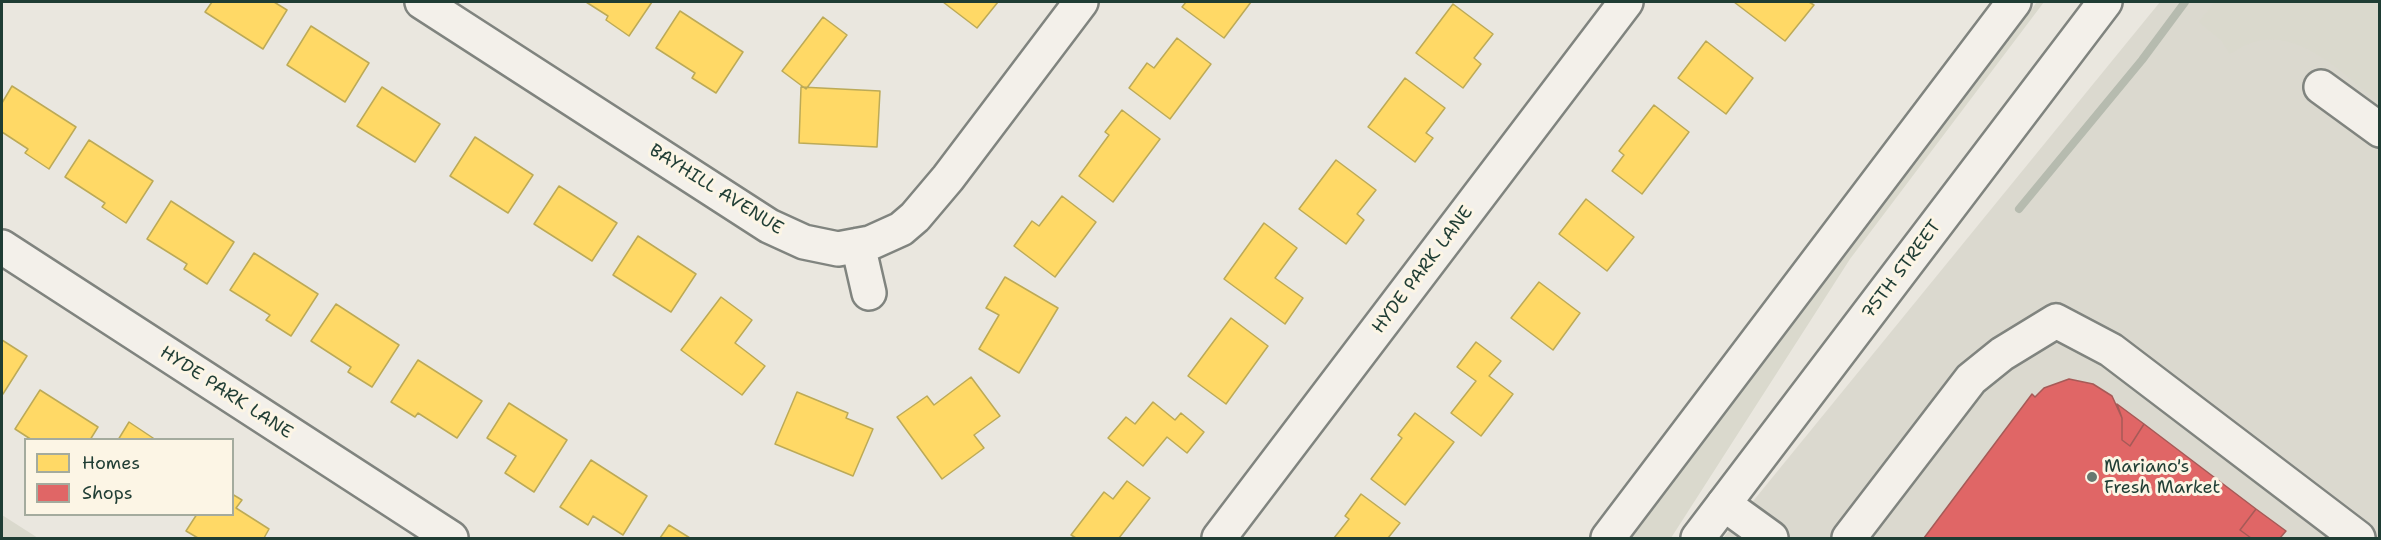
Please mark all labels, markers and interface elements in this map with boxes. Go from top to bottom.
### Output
street label: BAYHILL AVENUE [645,140,787,240]
street label: HYDE PARK LANE [1368,202,1478,338]
street label: 75TH STREET [1858,216,1946,324]
street label: HYDE PARK LANE [156,342,296,444]
legend [24,438,234,516]
text: Homes [82,451,140,475]
place label: Mariano's Fresh Market [2104,456,2220,498]
marker: Mariano's Fresh Market [2085,470,2099,484]
text: Shops [82,481,133,505]

